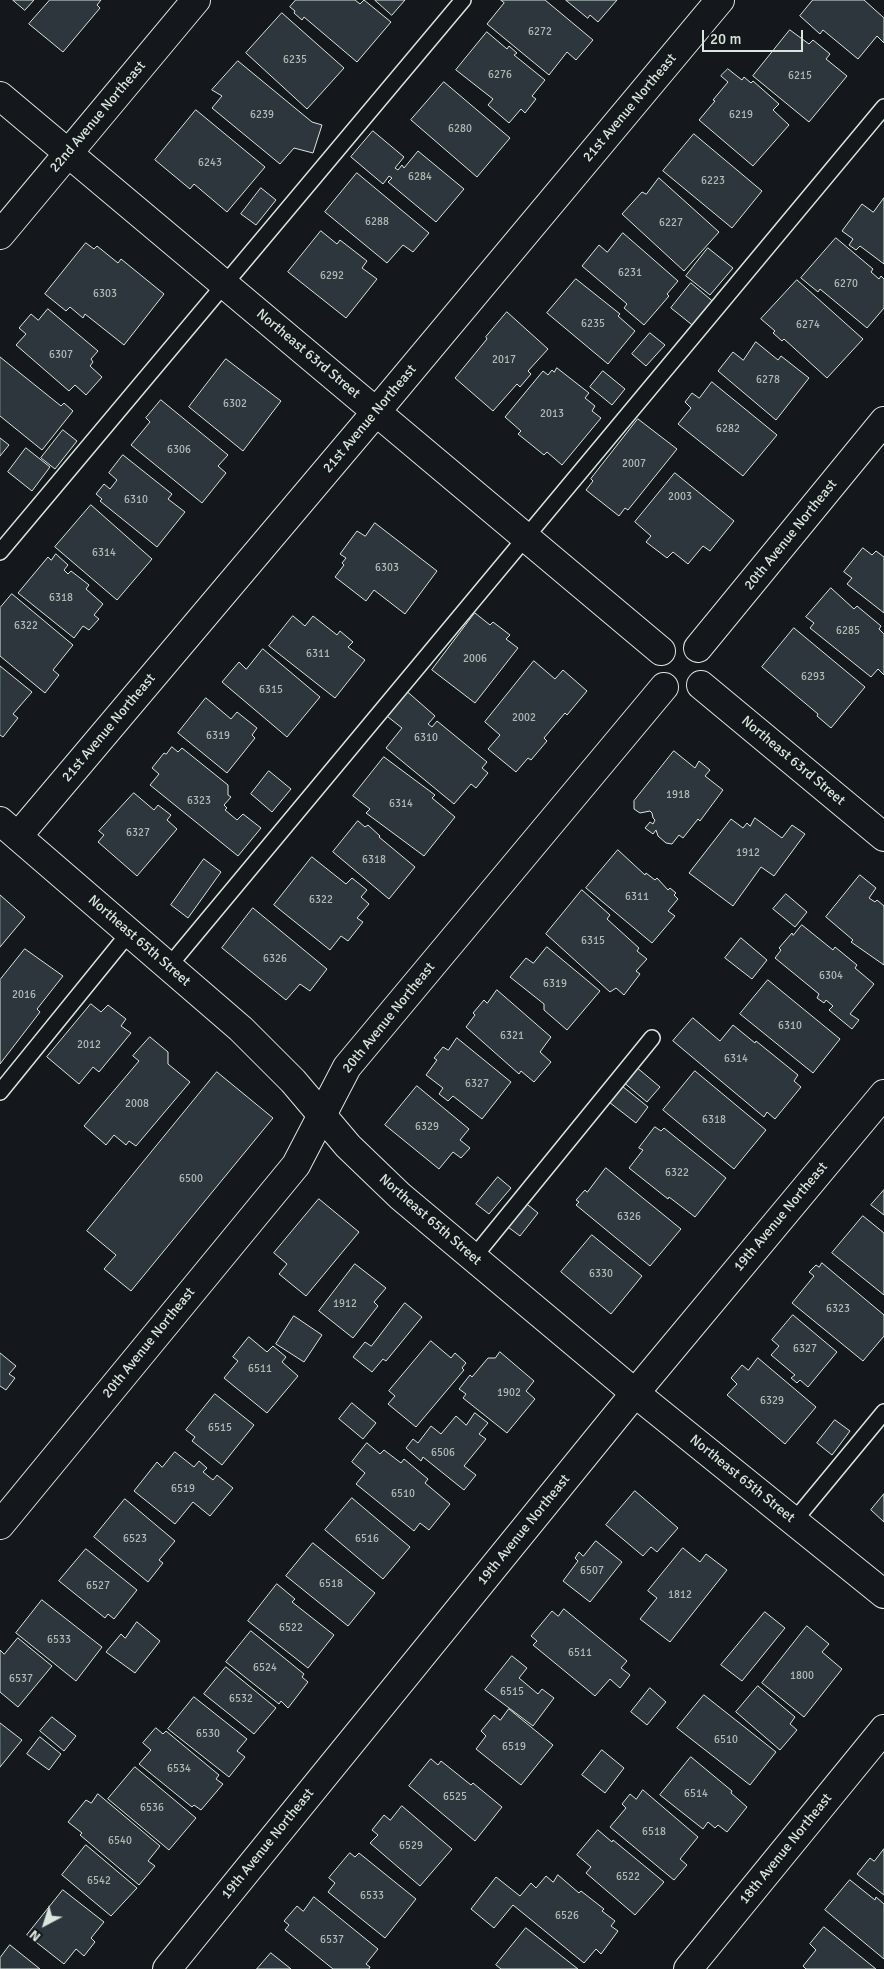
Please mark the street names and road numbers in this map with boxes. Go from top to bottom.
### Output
street label: 21st Avenue Northeast [580,51,680,165]
street label: 22nd Avenue Northeast [47,58,149,176]
street label: Northeast 63rd Street [253,306,363,402]
street label: 21st Avenue Northeast [320,362,420,476]
street label: 20th Avenue Northeast [741,476,841,594]
street label: 21st Avenue Northeast [59,671,159,785]
street label: Northeast 63rd Street [738,713,848,809]
street label: Northeast 65th Street [84,892,194,990]
street label: 20th Avenue Northeast [339,959,439,1077]
street label: 19th Avenue Northeast [730,1159,832,1275]
street label: Northeast 65th Street [375,1171,485,1269]
street label: 20th Avenue Northeast [99,1284,199,1402]
street label: Northeast 65th Street [686,1432,798,1526]
street label: 19th Avenue Northeast [474,1471,574,1589]
street label: 19th Avenue Northeast [218,1785,318,1903]
street label: 18th Avenue Northeast [736,1790,836,1908]

